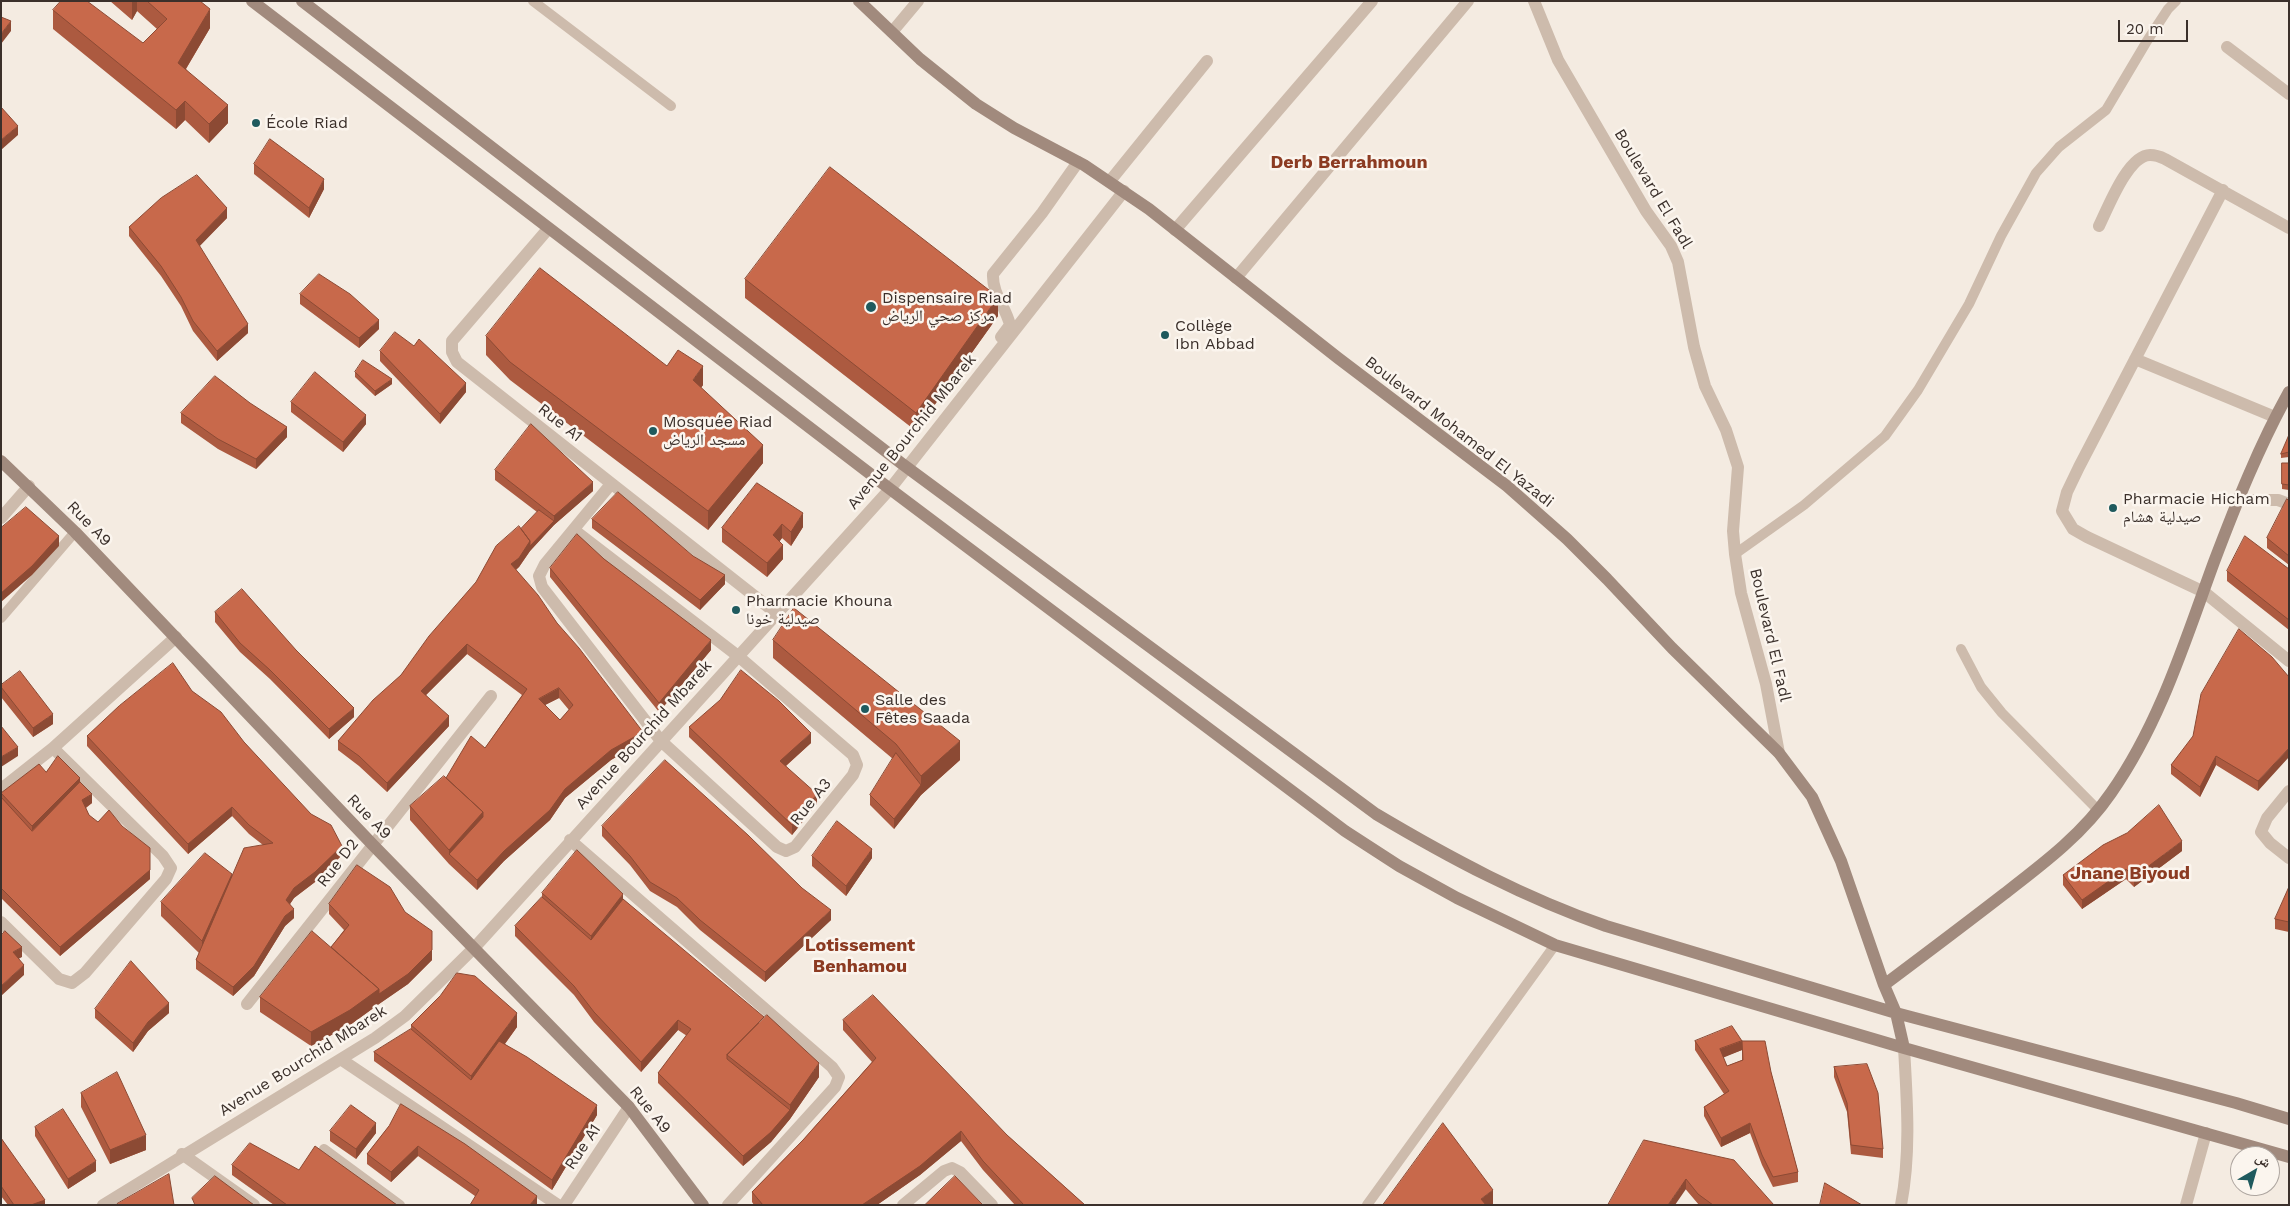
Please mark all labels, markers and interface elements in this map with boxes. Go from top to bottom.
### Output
scale bar [2120,10,2190,42]
text: 20 m [2126,20,2164,38]
place label: École Riad [266,113,348,133]
marker: École Riad [250,117,262,129]
street label: Boulevard El Fadl [1610,126,1696,252]
district label: Derb Berrahmoun [1270,152,1428,174]
place label: Dispensaire Riad مركز صحي الرياض [882,288,1012,326]
marker: Dispensaire Riad مركز صحي الرياض [864,300,878,314]
place label: Collège Ibn Abbad [1175,316,1255,354]
marker: Collège Ibn Abbad [1159,329,1171,341]
street label: Avenue Bourchid Mbarek [843,351,981,513]
street label: Boulevard Mohamed El Yazadi [1361,352,1557,512]
street label: Rue A1 [534,400,586,446]
place label: Mosquée Riad مسجد الرياض [663,412,772,450]
marker: Mosquée Riad مسجد الرياض [647,425,659,437]
place label: Pharmacie Hicham صيدلية هشام [2123,489,2270,527]
street label: Rue A9 [63,497,115,551]
marker: Pharmacie Hicham صيدلية هشام [2107,502,2119,514]
street label: Boulevard El Fadl [1745,566,1795,704]
place label: Pharmacie Khouna صيدلية خونا [746,591,892,629]
marker: Pharmacie Khouna صيدلية خونا [730,604,742,616]
street label: Avenue Bourchid Mbarek [572,656,716,814]
place label: Salle des Fêtes Saada [875,690,970,728]
marker: Salle des Fêtes Saada [859,703,871,715]
street label: Rue A3 [786,775,836,829]
street label: Rue A9 [343,790,395,844]
street label: Rue D2 [313,835,363,891]
district label: Jnane Biyoud [2070,863,2190,885]
district label: Lotissement Benhamou [805,935,915,978]
street label: Avenue Bourchid Mbarek [216,1001,390,1121]
street label: Rue A9 [625,1082,675,1138]
street label: Rue A1 [561,1121,605,1173]
north arrow [2230,1146,2280,1196]
text: ش [2253,1149,2274,1171]

